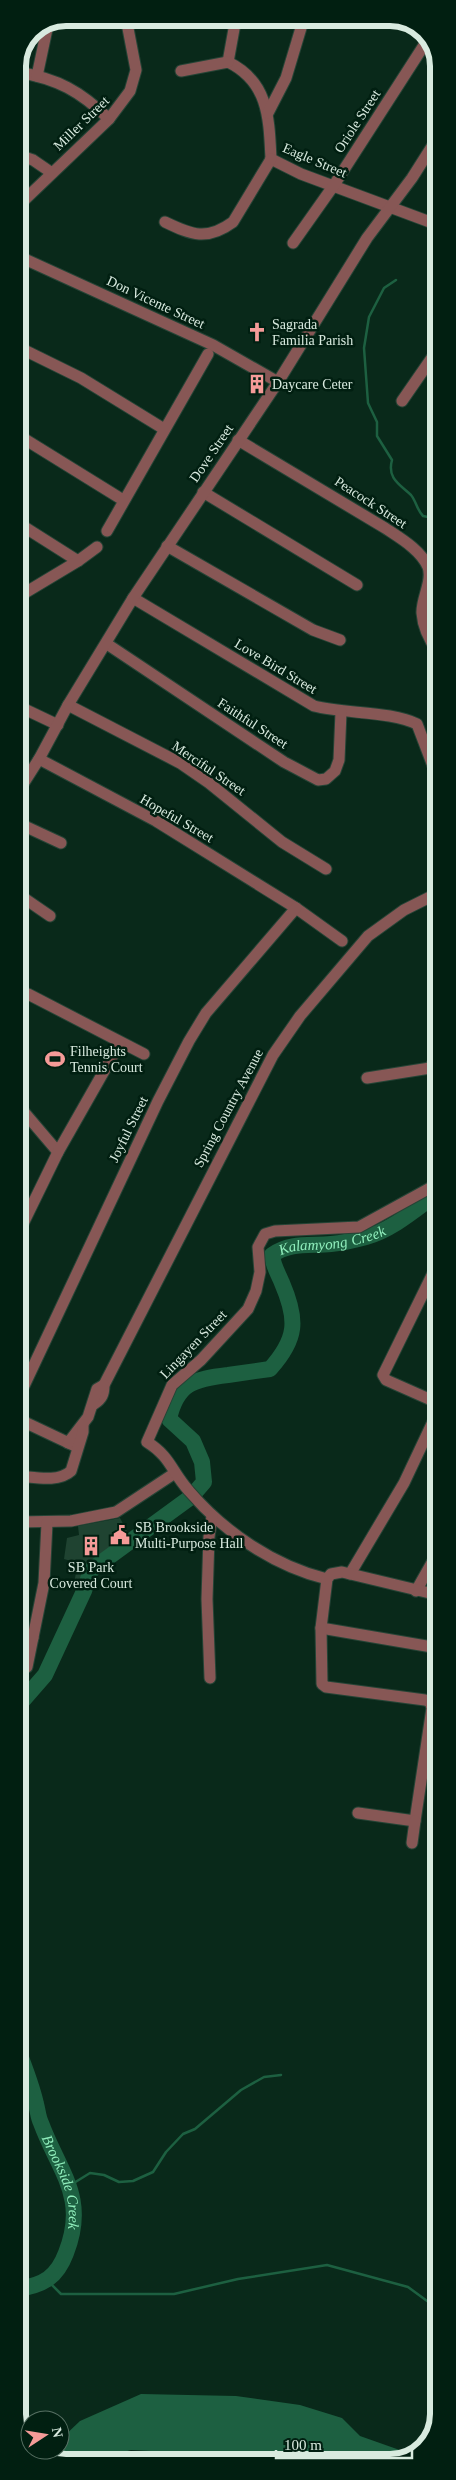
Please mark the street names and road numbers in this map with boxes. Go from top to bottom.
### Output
street label: Oriole Street [332,87,383,156]
street label: Miller Street [51,93,112,153]
street label: Eagle Street [281,140,349,181]
street label: Don Vicente Street [104,273,207,332]
street label: Dove Street [187,421,236,485]
street label: Peacock Street [332,474,410,531]
street label: Love Bird Street [232,636,320,697]
street label: Faithful Street [215,695,291,752]
street label: Merciful Street [169,738,248,798]
street label: Hopeful Street [137,791,216,845]
street label: Spring Country Avenue [191,1046,266,1170]
street label: Joyful Street [106,1094,151,1164]
street label: Lingayen Street [157,1307,230,1382]

